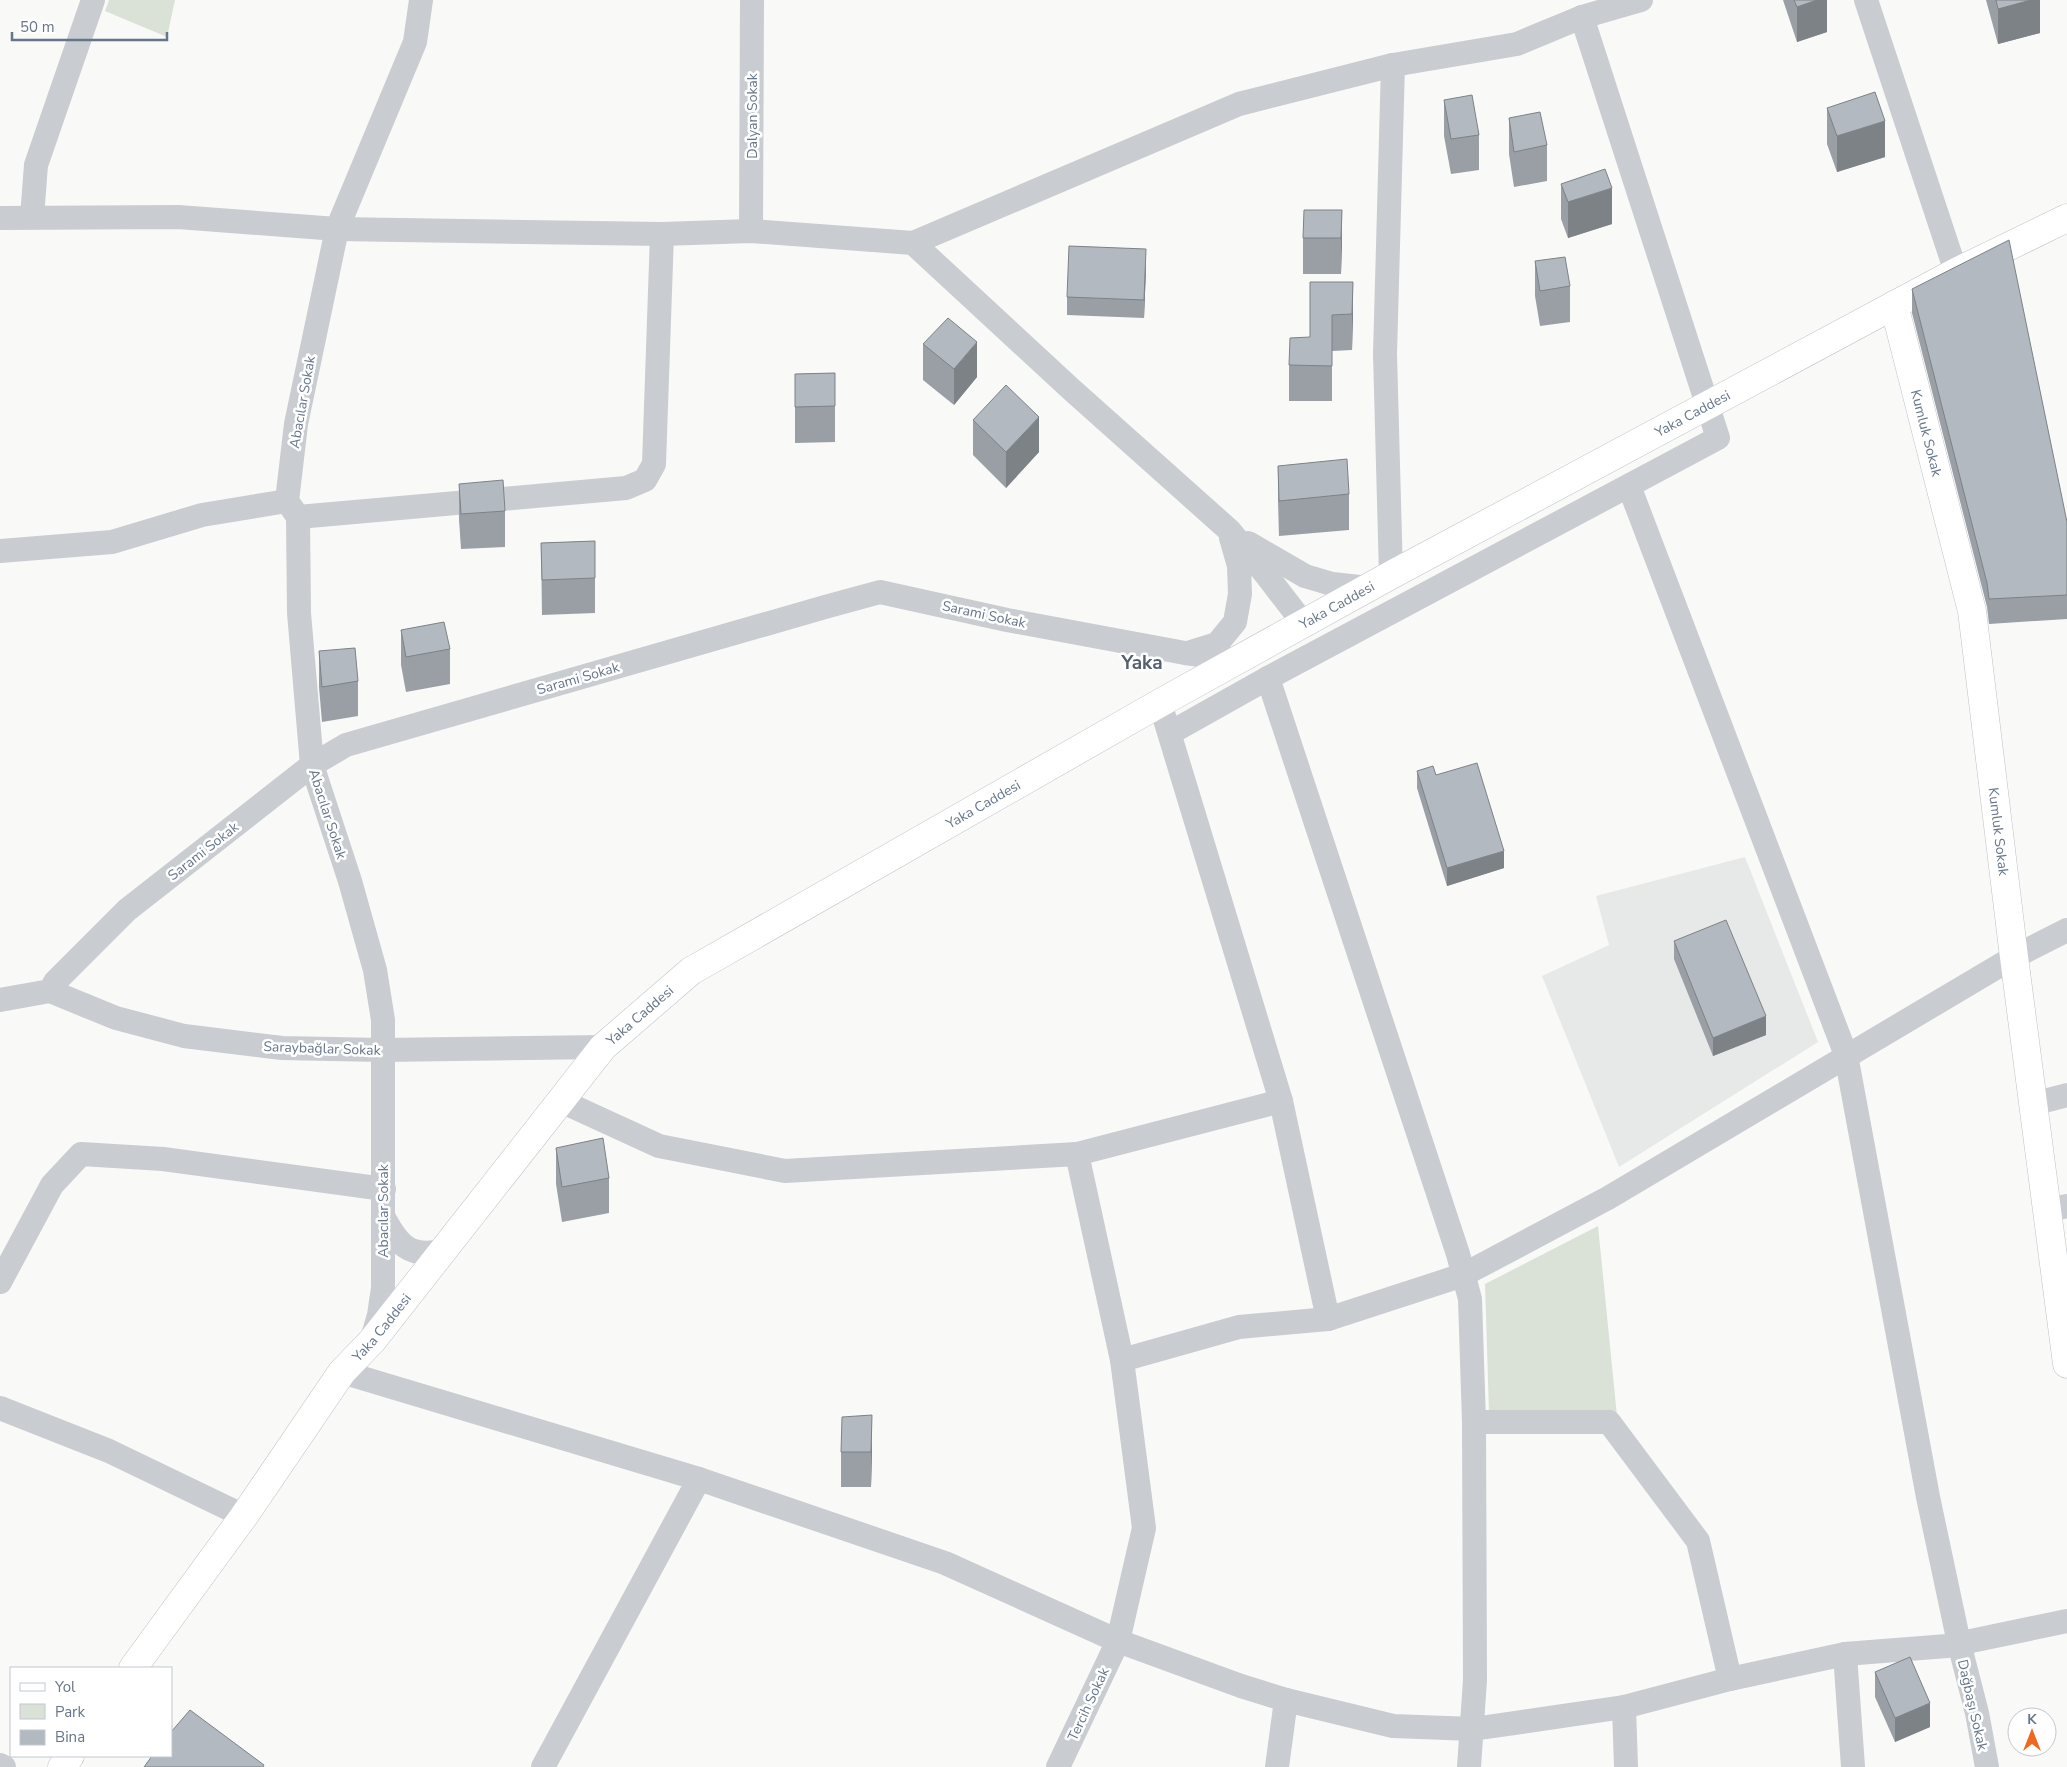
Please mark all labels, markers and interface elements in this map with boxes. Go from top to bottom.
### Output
scale bar [12,10,168,42]
text: 50 m [20,17,55,37]
street label: Dalyan Sokak [743,72,762,159]
street label: Abacılar Sokak [285,353,320,450]
street label: Yaka Caddesi [1651,386,1734,442]
street label: Kumluk Sokak [1906,388,1947,479]
street label: Yaka Caddesi [1295,577,1378,634]
street label: Sarami Sokak [940,596,1028,633]
district label: Yaka [1120,650,1163,676]
street label: Sarami Sokak [535,657,623,699]
street label: Abacılar Sokak [304,767,351,862]
street label: Yaka Caddesi [942,776,1024,834]
street label: Kumluk Sokak [1983,786,2013,878]
street label: Sarami Sokak [164,817,243,885]
street label: Yaka Caddesi [602,981,678,1051]
street label: Saraybağlar Sokak [263,1037,382,1060]
street label: Abacılar Sokak [374,1163,393,1258]
street label: Yaka Caddesi [347,1290,416,1367]
street label: Dağbaşı Sokak [1953,1658,1992,1753]
street label: Tercih Sokak [1063,1664,1114,1744]
legend [10,1667,172,1757]
text: Yol [54,1677,76,1697]
text: Park [55,1702,85,1722]
north arrow [2007,1707,2057,1757]
text: K [2027,1710,2037,1729]
text: Bina [55,1727,85,1747]

